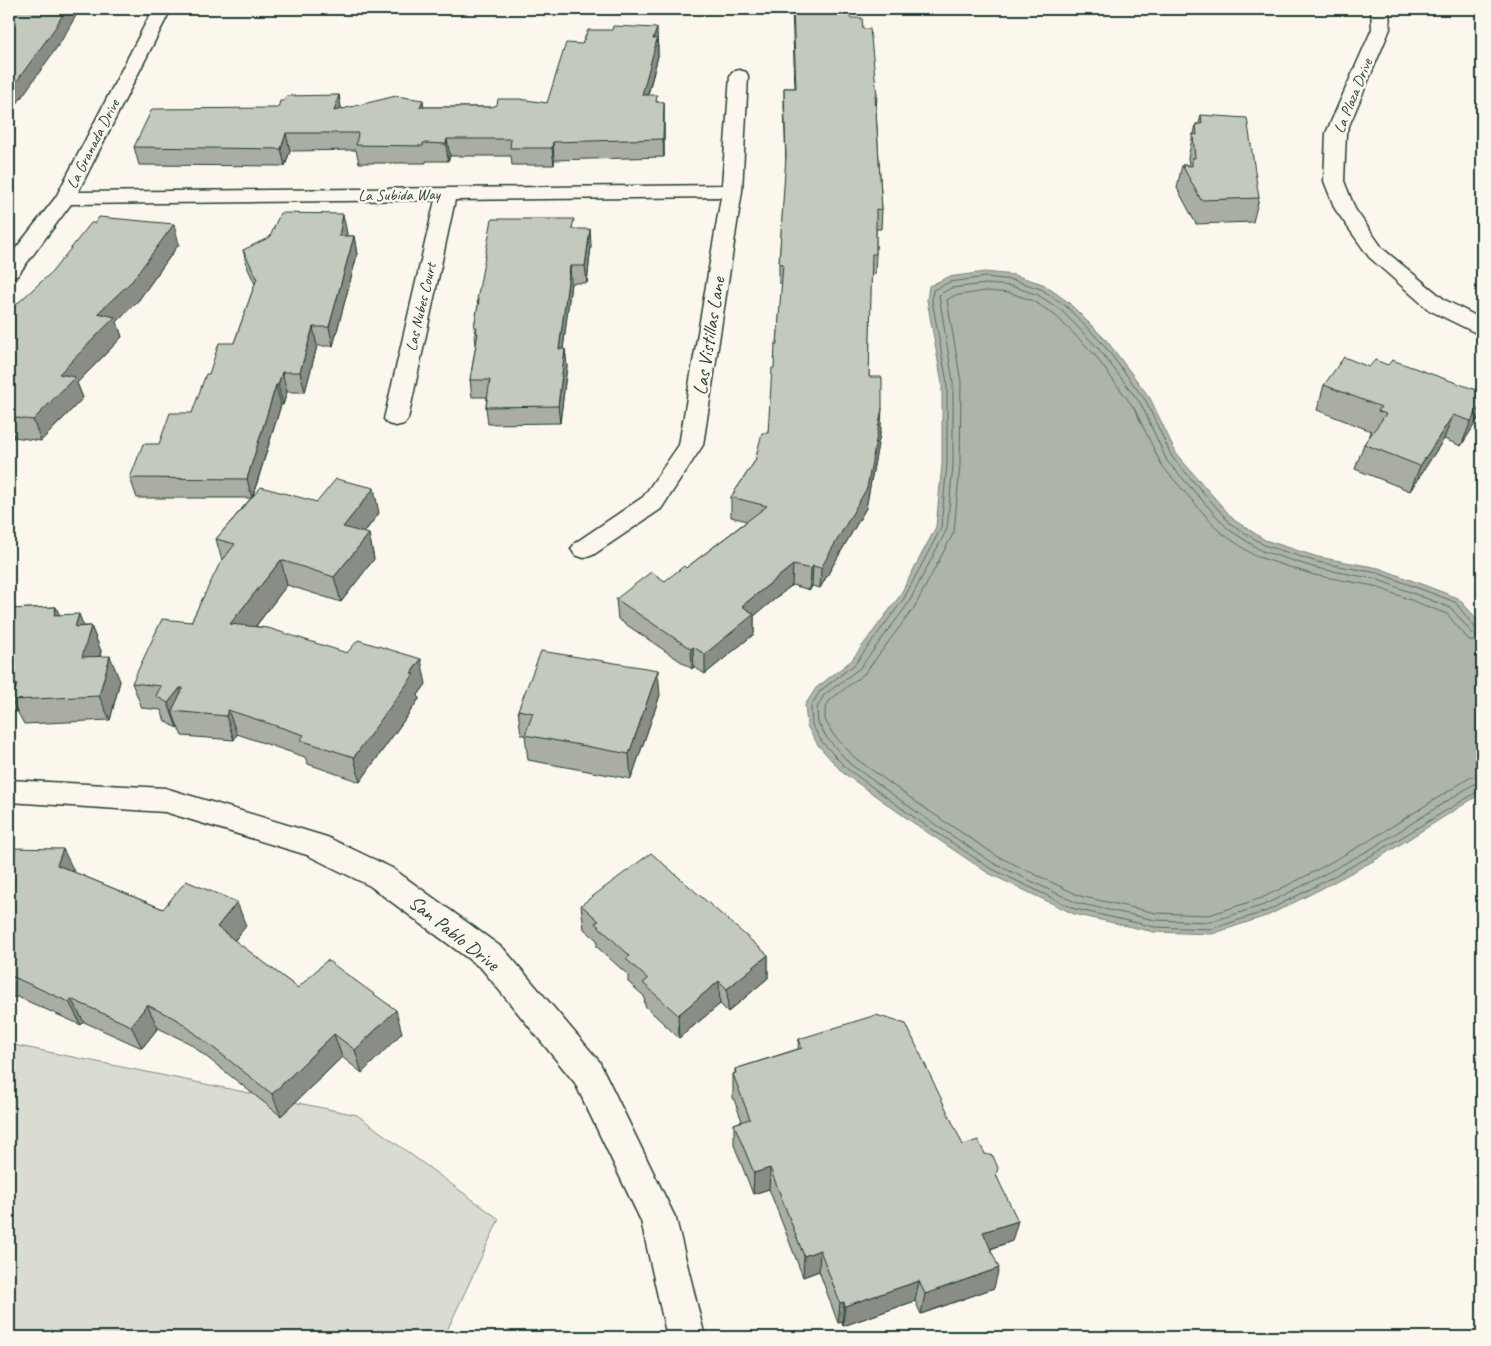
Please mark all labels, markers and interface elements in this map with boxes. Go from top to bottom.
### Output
street label: La Plaza Drive [1329,54,1378,136]
street label: La Granada Drive [62,94,125,192]
street label: La Subida Way [358,184,442,206]
street label: Las Nubes Court [401,259,441,353]
street label: Las Vistillas Lane [687,274,731,397]
street label: San Pablo Drive [404,890,505,977]

